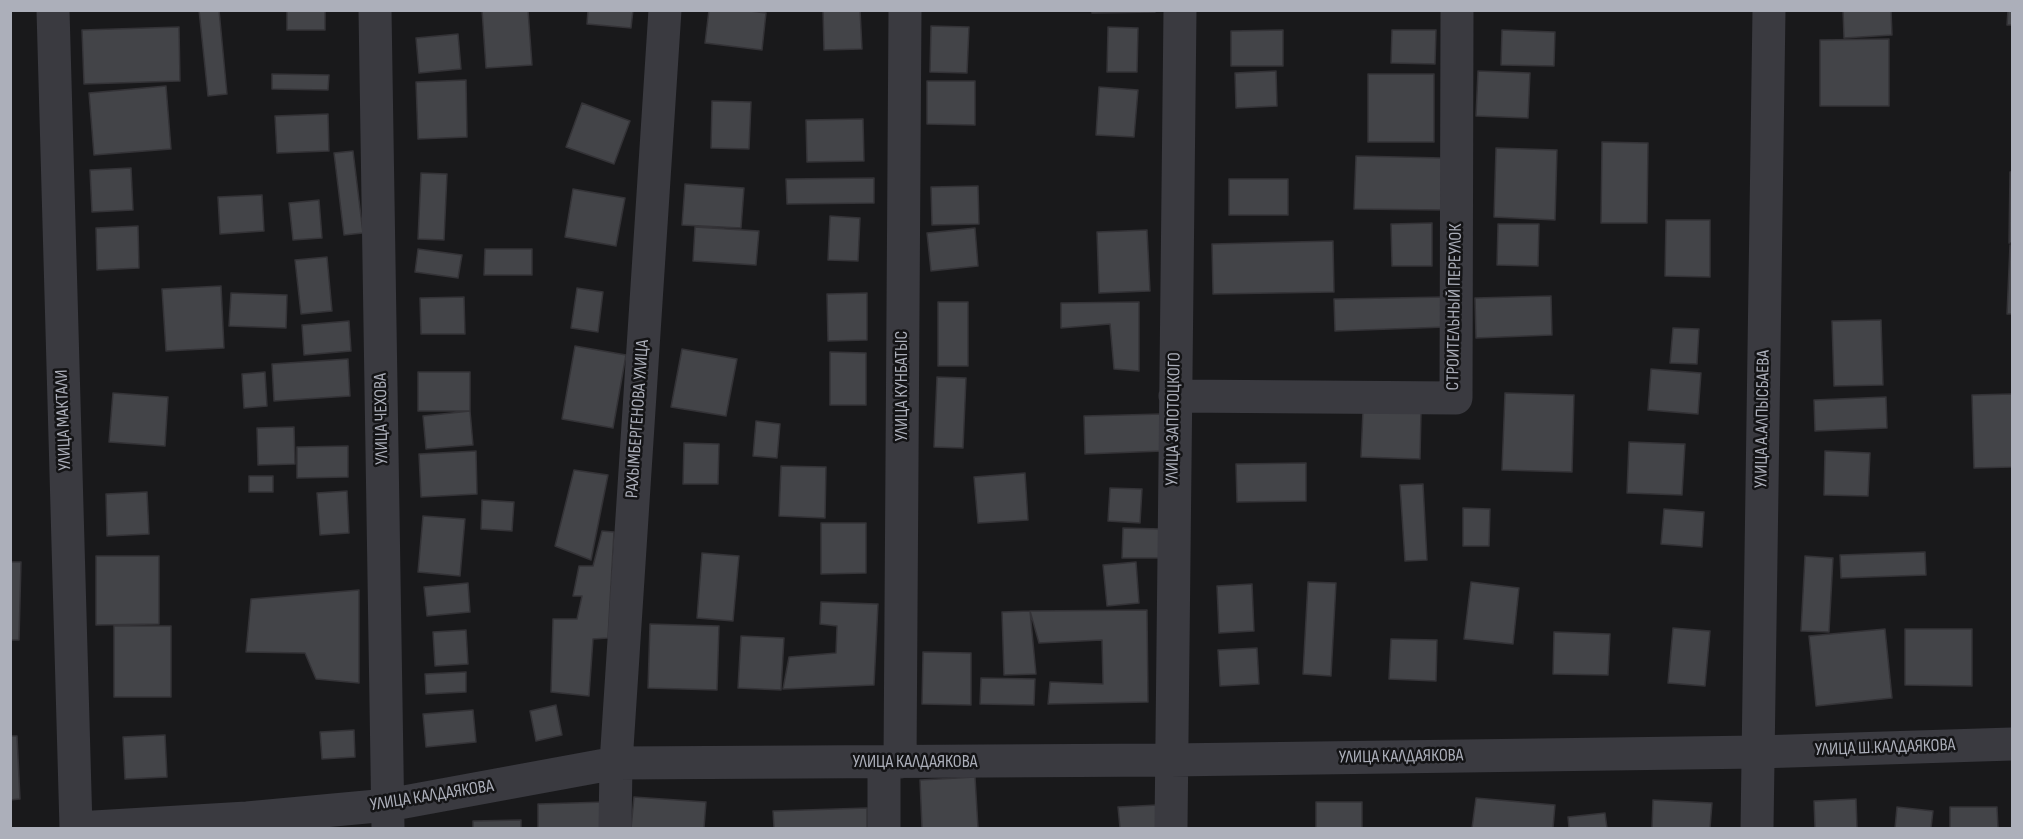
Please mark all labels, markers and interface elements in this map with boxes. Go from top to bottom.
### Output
street label: СТРОИТЕЛЬНЫЙ ПЕРЕУЛОК [1443,223,1467,391]
street label: УЛИЦА КУНБАТЫС [891,331,913,441]
street label: РАХЫМБЕРГЕНОВА УЛИЦА [622,339,654,499]
street label: УЛИЦА А.АЛПЫСБАЕВА [1751,350,1775,488]
street label: УЛИЦА ЗАПОТОЦКОГО [1162,352,1186,486]
street label: УЛИЦА МАКТАЛИ [51,369,77,471]
street label: УЛИЦА ЧЕХОВА [370,373,394,465]
street label: УЛИЦА Ш.КАЛДАЯКОВА [1814,735,1956,761]
street label: УЛИЦА КАЛДАЯКОВА [1338,745,1464,769]
street label: УЛИЦА КАЛДАЯКОВА [853,751,977,773]
street label: УЛИЦА КАЛДАЯКОВА [369,776,495,816]

